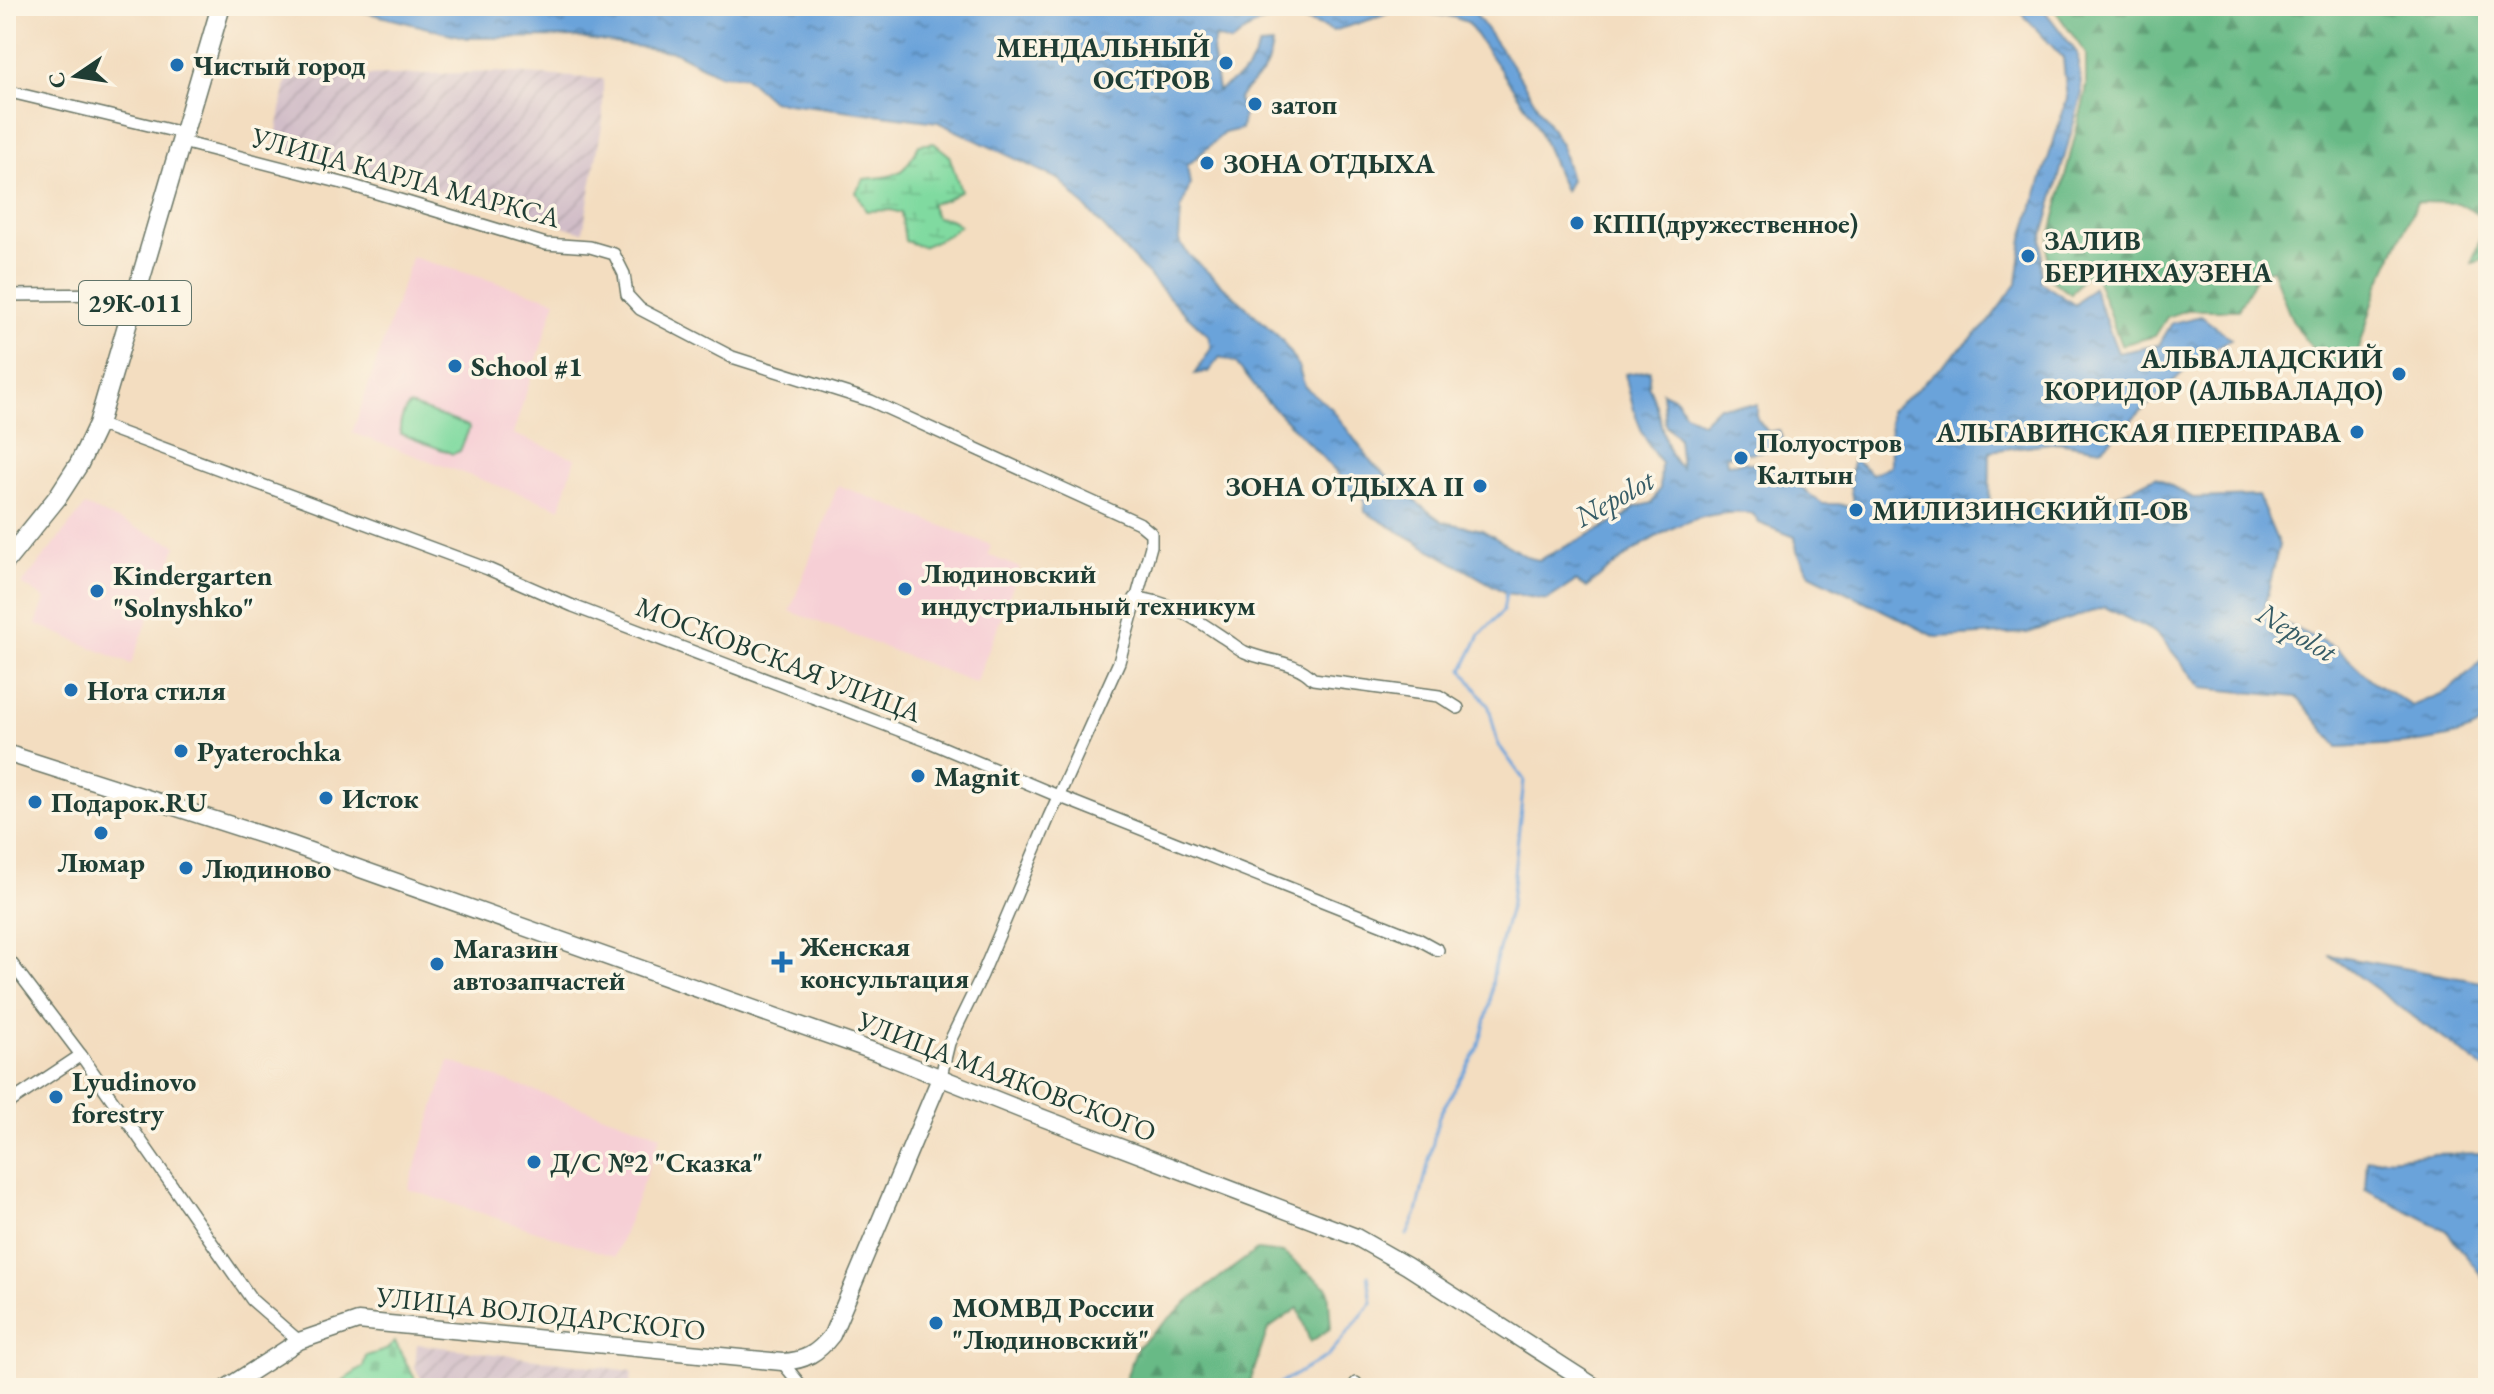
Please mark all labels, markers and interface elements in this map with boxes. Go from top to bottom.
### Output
place label: МЕНДАЛЬНЫЙ ОСТРОВ [996,29,1210,97]
north arrow [36,36,116,116]
place label: Чистый город [193,47,366,83]
marker: МЕНДАЛЬНЫЙ ОСТРОВ [1217,54,1235,72]
marker: Чистый город [168,56,186,74]
text: С [41,70,73,91]
place label: затоп [1271,86,1338,122]
marker: затоп [1246,95,1264,113]
street label: УЛИЦА КАРЛА МАРКСА [247,118,565,236]
place label: ЗОНА ОТДЫХА [1223,145,1436,181]
marker: ЗОНА ОТДЫХА [1198,154,1216,172]
place label: КПП(дружественное) [1593,205,1858,241]
marker: КПП(дружественное) [1568,214,1586,232]
place label: ЗАЛИВ БЕРИНХАУЗЕНА [2044,222,2273,290]
marker: ЗАЛИВ БЕРИНХАУЗЕНА [2019,247,2037,265]
road number: 29К-011 [79,281,191,325]
place label: АЛЬВАЛАДСКИЙ КОРИДОР (АЛЬВАЛАДО) [2044,340,2383,408]
place label: School #1 [471,348,583,384]
marker: School #1 [446,357,464,375]
marker: АЛЬВАЛАДСКИЙ КОРИДОР (АЛЬВАЛАДО) [2390,365,2408,383]
place label: АЛЬГАВИ́НСКАЯ ПЕРЕПРАВА [1935,414,2342,450]
marker: АЛЬГАВИ́НСКАЯ ПЕРЕПРАВА [2348,423,2366,441]
place label: Полуостров Калтын [1757,424,1902,492]
marker: Полуостров Калтын [1732,449,1750,467]
water label: Nepolot [1566,459,1662,536]
place label: ЗОНА ОТДЫХА II [1225,468,1464,504]
marker: ЗОНА ОТДЫХА II [1471,477,1489,495]
place label: МИЛИЗИНСКИЙ П-ОВ [1872,492,2188,528]
marker: МИЛИЗИНСКИЙ П-ОВ [1847,501,1865,519]
place label: Людиновский индустриальный техникум [921,555,1256,623]
place label: Kindergarten "Solnyshko" [113,557,273,625]
marker: Людиновский индустриальный техникум [896,580,914,598]
marker: Kindergarten "Solnyshko" [88,582,106,600]
street label: МОСКОВСКАЯ УЛИЦА [631,588,928,730]
water label: Nepolot [2249,593,2345,672]
place label: Нота стиля [87,672,226,708]
marker: Нота стиля [62,681,80,699]
place label: Pyaterochka [197,733,342,769]
marker: Pyaterochka [172,742,190,760]
place label: Magnit [934,758,1020,794]
marker: Magnit [909,767,927,785]
place label: Исток [342,780,419,816]
place label: Подарок.RU [51,784,207,820]
marker: Исток [317,789,335,807]
marker: Подарок.RU [26,793,44,811]
marker: Люмар [92,824,110,842]
place label: Люмар [57,844,145,880]
place label: Людиново [202,850,331,886]
marker: Людиново [177,859,195,877]
place label: Женская консультация [799,928,969,996]
place label: Магазин автозапчастей [453,930,625,998]
marker: Женская консультация [771,951,793,973]
marker: Магазин автозапчастей [428,955,446,973]
street label: УЛИЦА МАЯКОВСКОГО [852,1002,1162,1150]
place label: Lyudinovo forestry [72,1063,196,1131]
marker: Lyudinovo forestry [47,1088,65,1106]
place label: Д/С №2 "Сказка" [550,1144,763,1180]
marker: Д/С №2 "Сказка" [525,1153,543,1171]
street label: УЛИЦА ВОЛОДАРСКОГО [374,1278,707,1348]
place label: МОМВД России "Людиновский" [952,1289,1154,1357]
marker: МОМВД России "Людиновский" [927,1314,945,1332]

